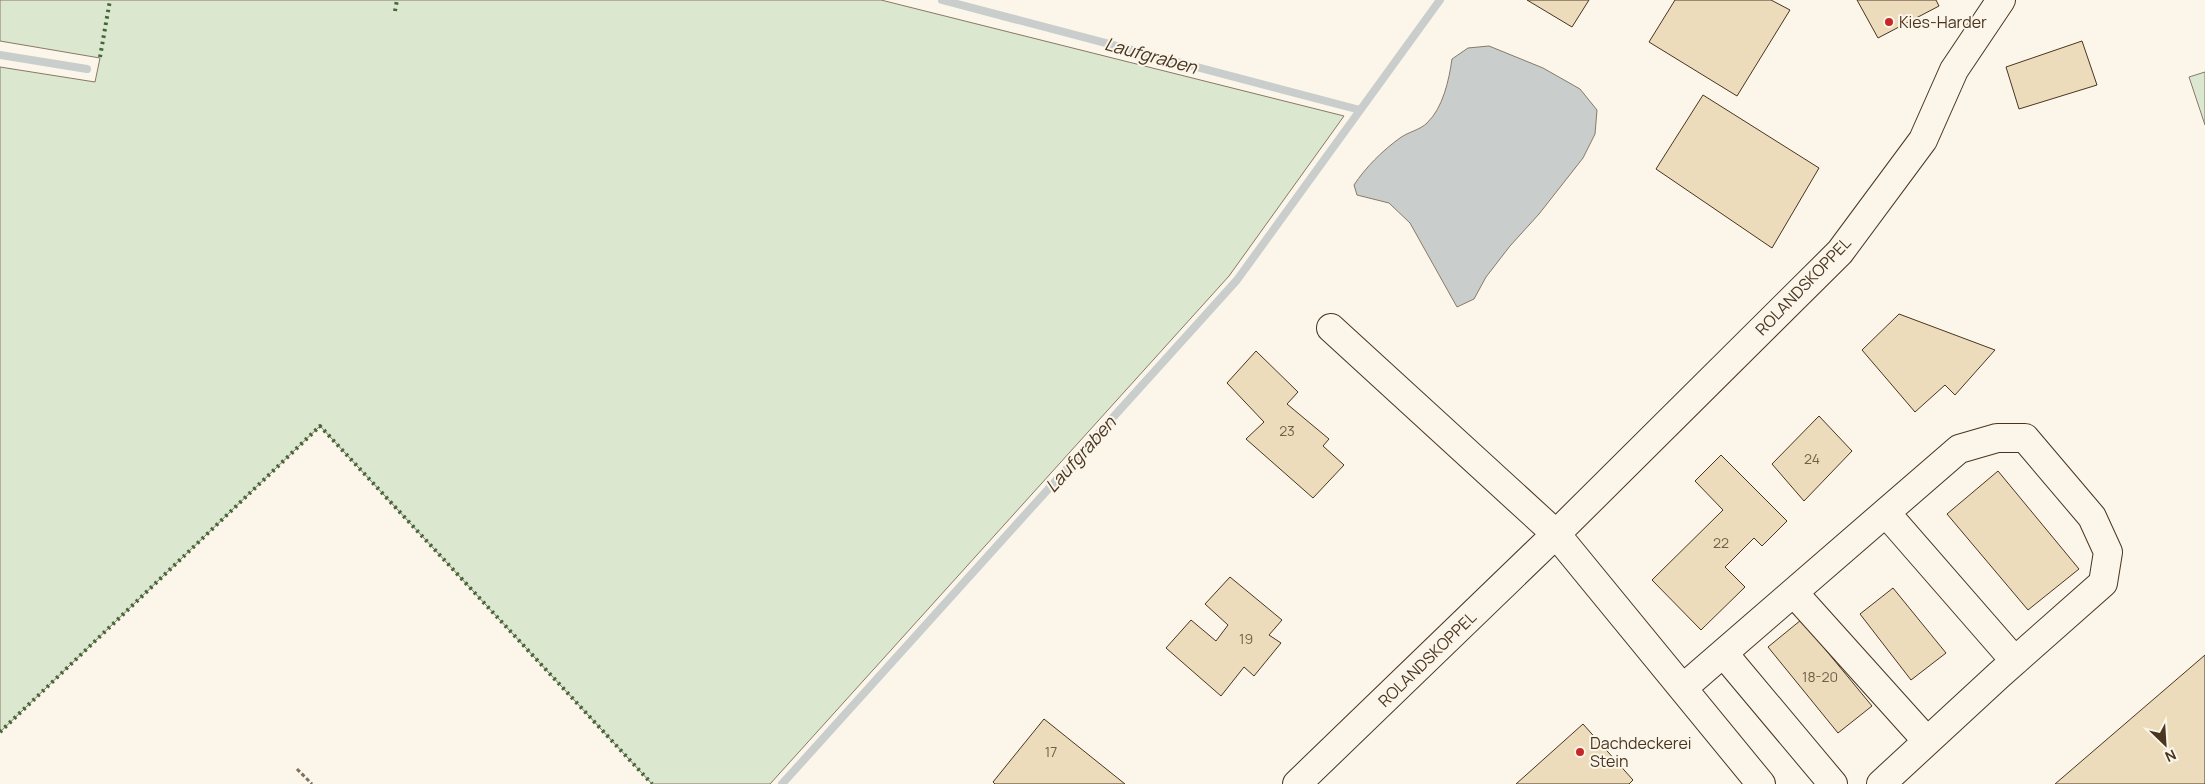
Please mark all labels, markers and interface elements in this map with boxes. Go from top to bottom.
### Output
place label: Kies-Harder [1899,11,1987,33]
marker: Kies-Harder [1883,16,1895,28]
water label: Laufgraben [1102,31,1201,79]
street label: ROLANDSKOPPEL [1750,232,1856,340]
water label: Laufgraben [1039,410,1121,497]
house number: 23 [1279,421,1295,440]
house number: 24 [1804,449,1820,468]
house number: 22 [1713,533,1729,552]
street label: ROLANDSKOPPEL [1373,606,1481,712]
house number: 19 [1239,629,1253,648]
house number: 18-20 [1802,667,1838,686]
north arrow [2140,719,2190,769]
place label: Dachdeckerei Stein [1590,732,1692,772]
house number: 17 [1045,742,1057,761]
text: N [2162,745,2179,767]
marker: Dachdeckerei Stein [1574,746,1586,758]

